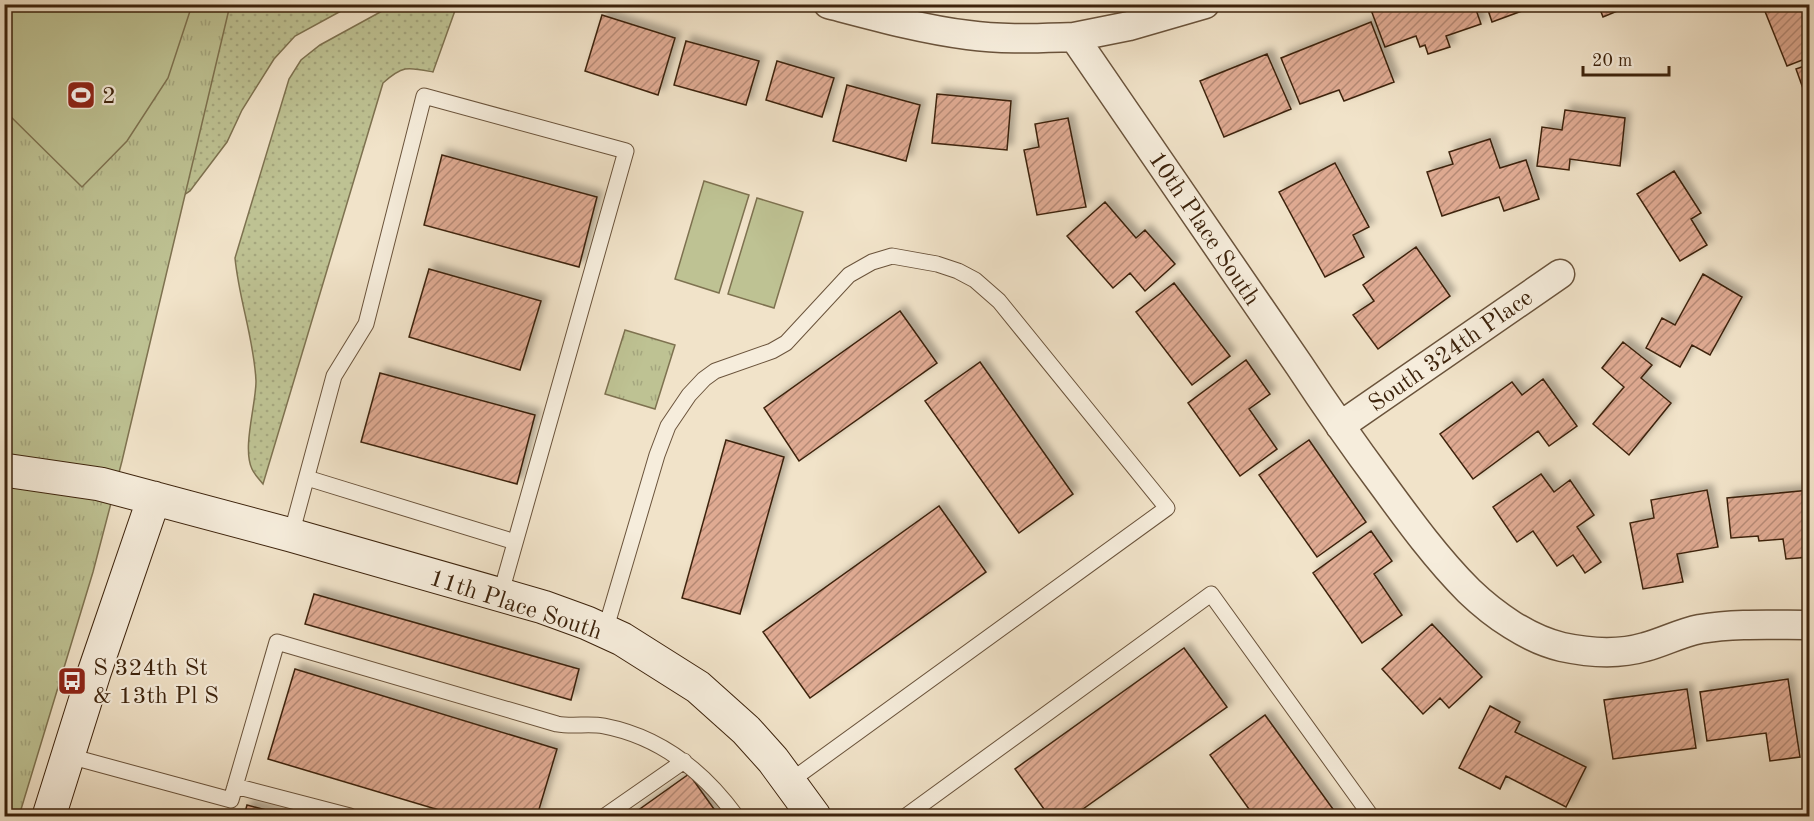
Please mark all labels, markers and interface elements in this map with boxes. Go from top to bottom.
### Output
scale bar [1583,39,1668,77]
text: 20 m [1592,52,1632,70]
sports icon: 2 [65,79,97,111]
place label: 2 [102,85,116,109]
street label: 10th Place South [1143,148,1264,310]
street label: South 324th Place [1365,286,1537,417]
street label: 11th Place South [426,567,605,645]
place label: S 324th St & 13th Pl S [93,657,219,709]
bus stop icon: S 324th St & 13th Pl S [56,665,88,697]

